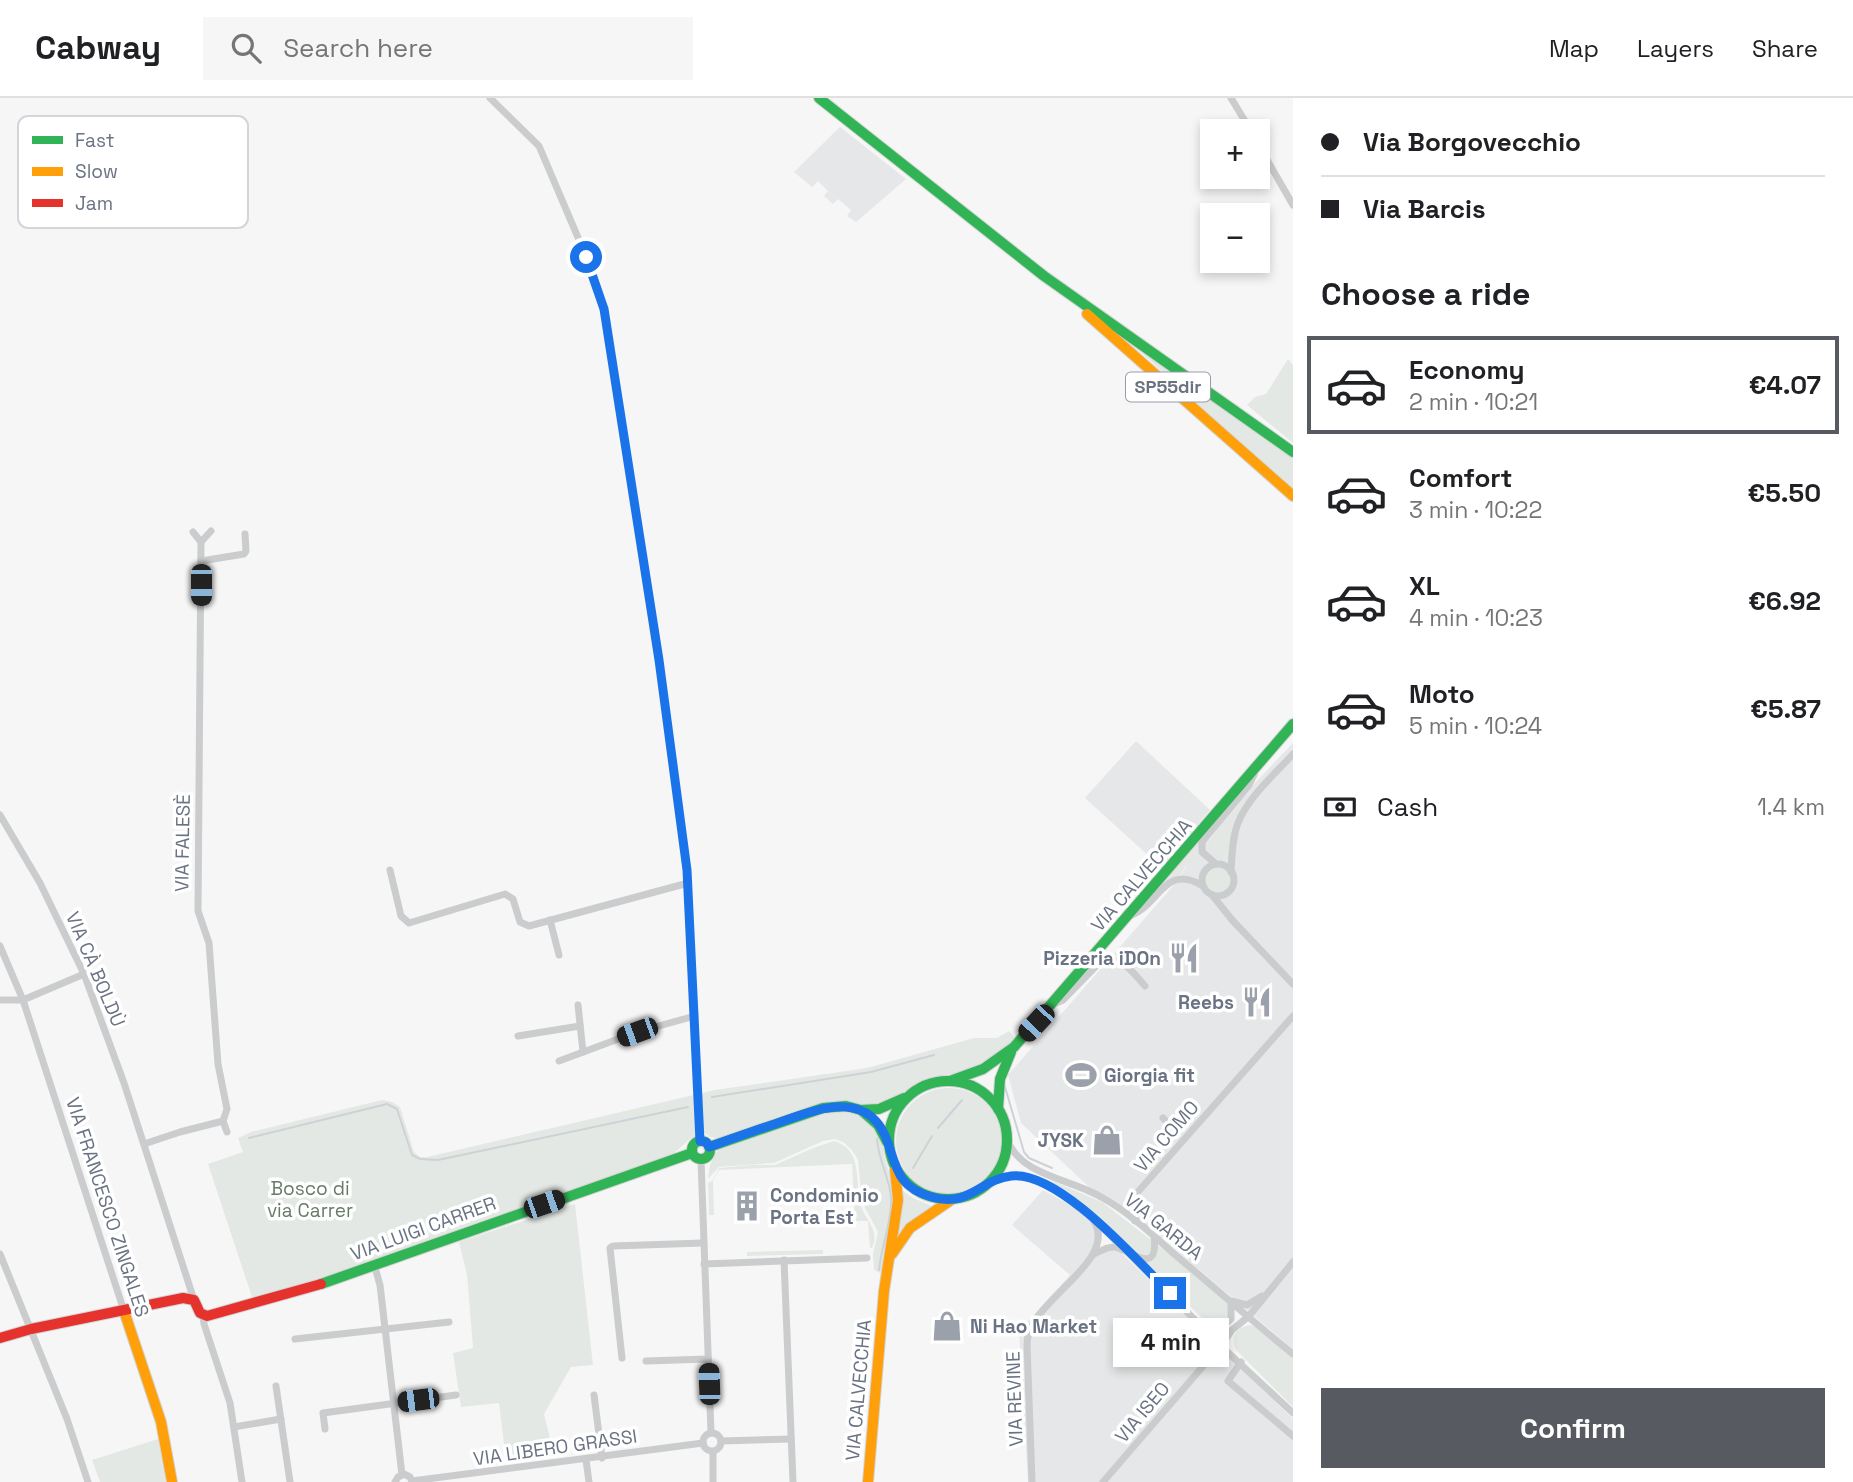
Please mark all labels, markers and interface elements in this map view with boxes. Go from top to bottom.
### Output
search box [203,17,693,80]
text: Cabway [35,27,161,69]
icon: search [227,29,265,67]
text: Search here [283,31,433,65]
text: Map [1549,33,1599,64]
text: Layers [1637,33,1714,64]
text: Share [1752,33,1818,64]
legend [18,116,248,228]
map controls [1200,119,1270,273]
button: + [1200,119,1270,189]
text: Via Borgovecchio [1363,125,1581,159]
text: Fast [75,128,115,153]
text: Slow [75,159,118,184]
text: Jam [75,191,113,216]
text: Via Barcis [1363,192,1486,226]
button: − [1200,203,1270,273]
route start [570,241,602,273]
text: Choose a ride [1321,274,1531,314]
text: Economy [1409,353,1525,387]
icon: car [1325,354,1388,417]
text: €4.07 [1749,368,1821,402]
road number: SP55dir [1126,372,1210,402]
text: 2 min · 10:21 [1409,387,1538,417]
text: Comfort [1409,461,1512,495]
icon: car [1325,462,1388,525]
text: €5.50 [1748,476,1821,510]
text: 3 min · 10:22 [1409,495,1542,525]
car [191,564,212,606]
text: XL [1409,569,1440,603]
icon: car [1325,570,1388,633]
text: €6.92 [1748,584,1821,618]
text: 4 min · 10:23 [1409,603,1543,633]
text: Moto [1409,677,1475,711]
icon: car [1325,678,1388,741]
text: €5.87 [1750,692,1821,726]
text: 5 min · 10:24 [1409,711,1542,741]
icon: cash [1321,788,1359,826]
text: Cash [1377,790,1438,824]
text: 1.4 km [1757,792,1825,822]
street label: VIA FALESÈ [169,794,196,892]
street label: VIA CALVECCHIA [1085,814,1197,937]
street label: VIA CÀ BOLDÙ [60,908,131,1030]
restaurant icon: Pizzeria iDOn [1167,941,1201,975]
place label: Pizzeria iDOn [1043,946,1161,971]
restaurant icon: Reebs [1240,985,1274,1019]
place label: Reebs [1178,990,1234,1015]
car [1014,1000,1059,1046]
car [614,1015,661,1049]
sports icon: Giorgia fit [1064,1058,1098,1092]
place label: Giorgia fit [1104,1063,1195,1088]
street label: VIA FRANCESCO ZINGALES [60,1094,155,1320]
street label: VIA COMO [1128,1095,1204,1177]
shop icon: JYSK [1090,1123,1124,1157]
place label: JYSK [1038,1128,1084,1153]
park label: Bosco di via Carrer [267,1176,353,1223]
place label: Condominio Porta Est [770,1183,879,1230]
car [521,1187,568,1221]
street label: VIA GARDA [1119,1187,1208,1266]
building icon: Condominio Porta Est [730,1189,764,1223]
street label: VIA LUIGI CARRER [347,1191,499,1266]
route end [1154,1277,1186,1309]
shop icon: Ni Hao Market [930,1309,964,1343]
place label: Ni Hao Market [970,1314,1097,1339]
street label: VIA CALVECCHIA [840,1318,877,1462]
callout: 4 min [1112,1318,1228,1366]
text: 4 min [1141,1327,1201,1357]
street label: VIA REVINE [1000,1351,1029,1447]
car [698,1363,721,1405]
street label: VIA ISEO [1109,1376,1175,1448]
car [396,1387,441,1413]
button: Confirm [1321,1388,1825,1468]
street label: VIA LIBERO GRASSI [472,1424,639,1471]

